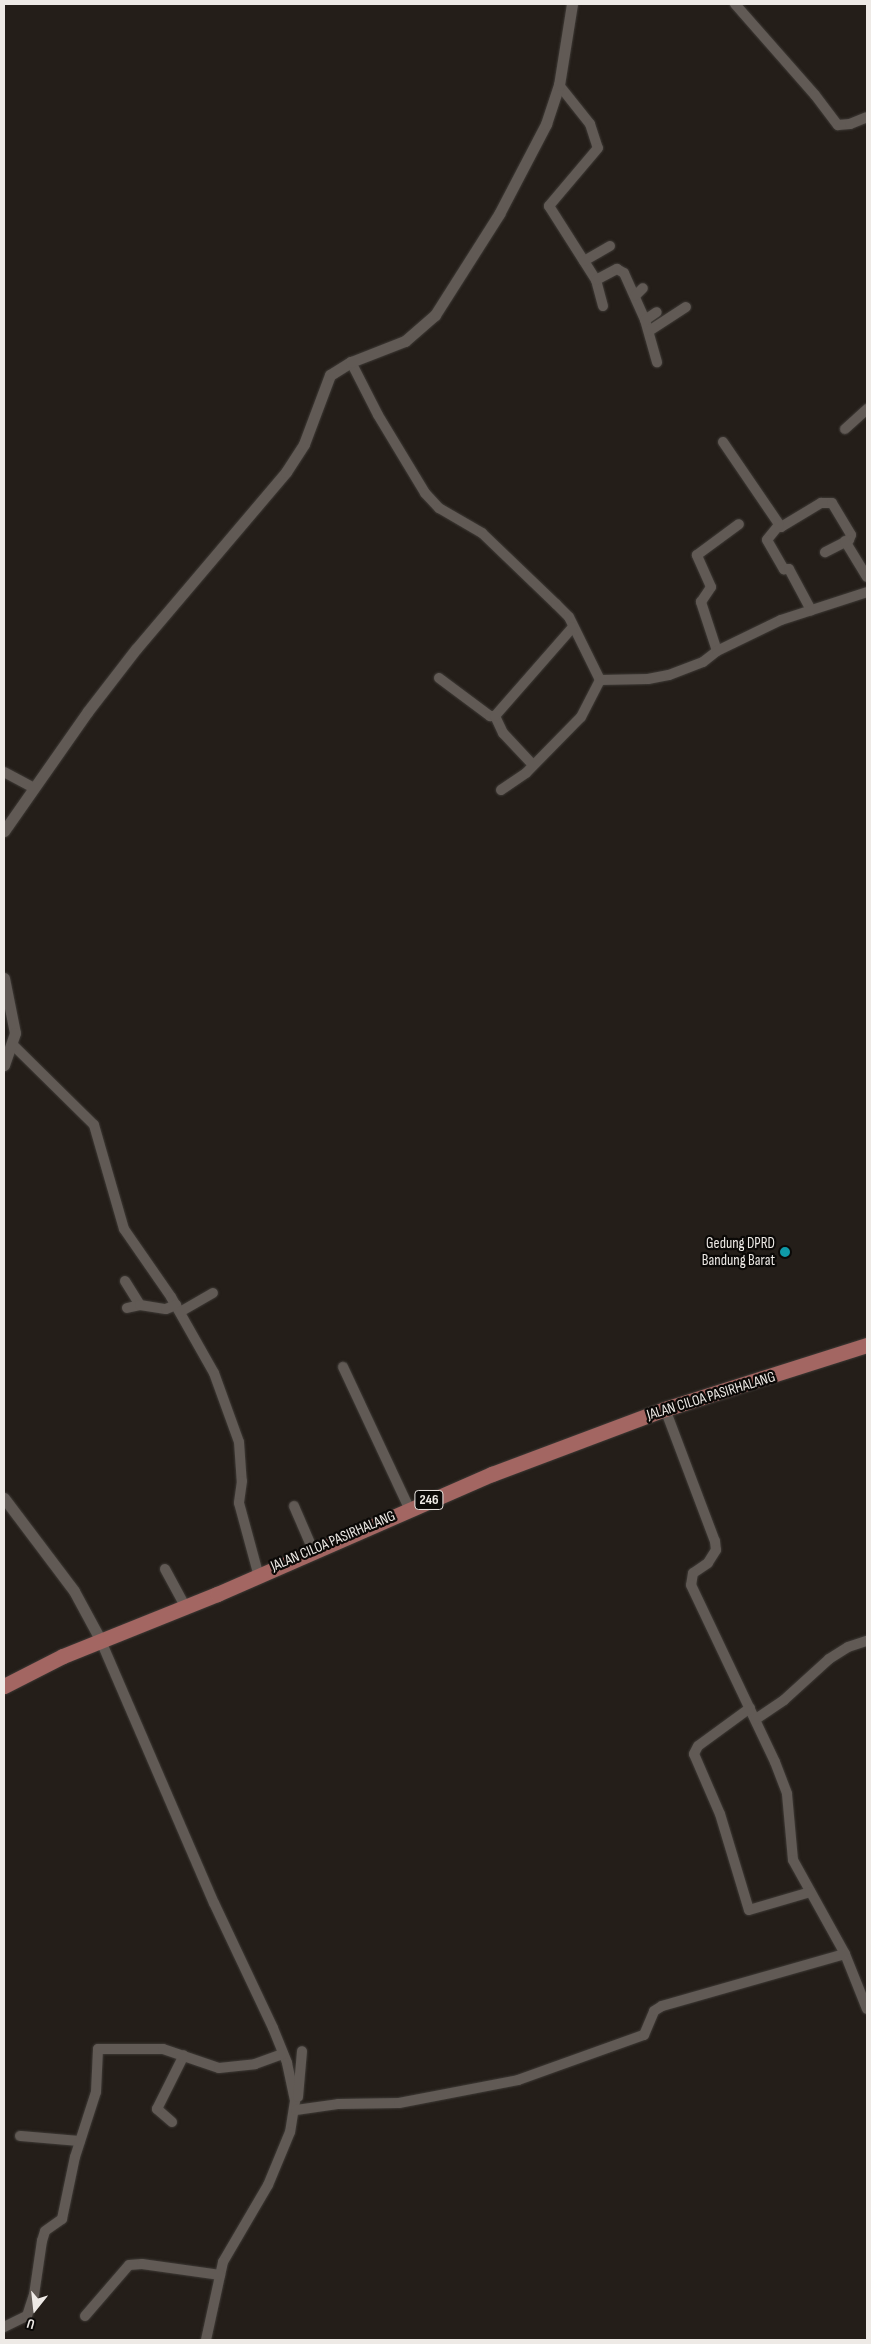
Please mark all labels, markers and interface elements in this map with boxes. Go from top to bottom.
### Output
place label: Gedung DPRD Bandung Barat [702,1234,775,1269]
marker: Gedung DPRD Bandung Barat [779,1246,791,1258]
street label: JALAN CILOA PASIRHALANG [645,1368,777,1424]
road number: 246 [414,1488,444,1512]
street label: JALAN CILOA PASIRHALANG [268,1507,398,1575]
north arrow [10,2284,60,2334]
text: U [25,2315,37,2333]

